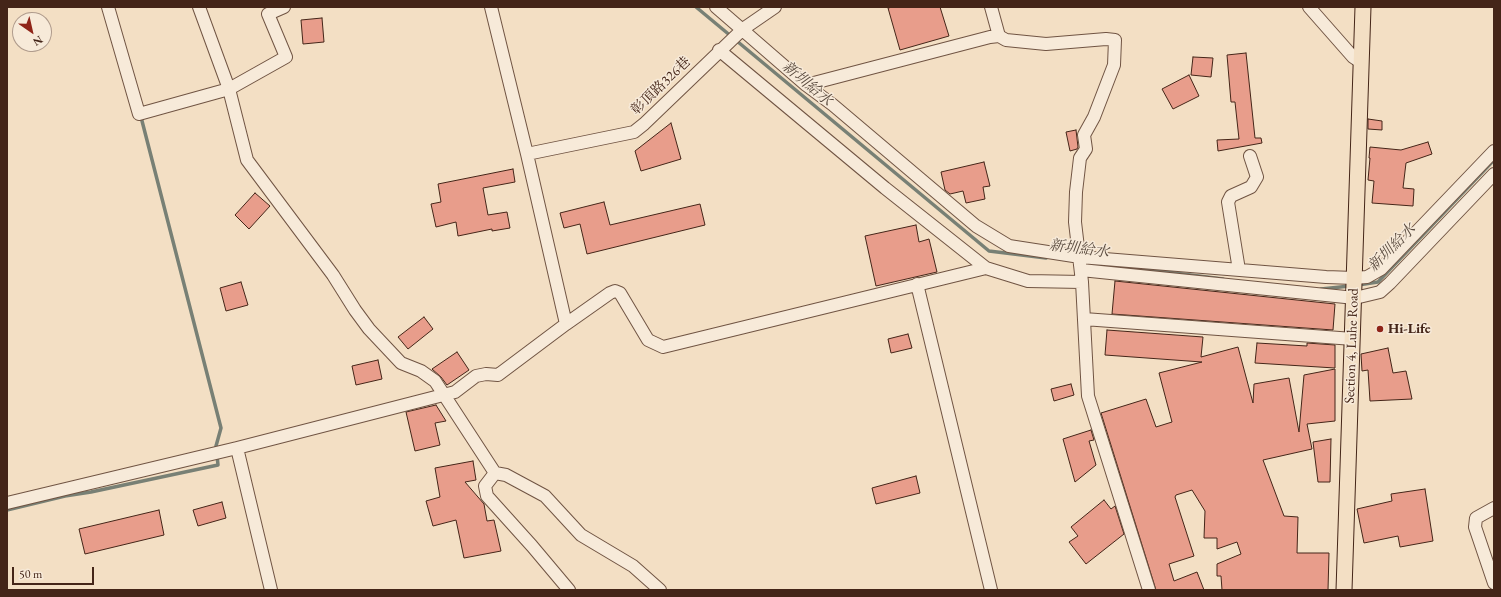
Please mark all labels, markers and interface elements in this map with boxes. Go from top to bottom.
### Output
north arrow [12,12,52,52]
text: N [31,33,46,49]
street label: 彰頂路326巷 [628,54,694,118]
water label: 新圳給水 [778,58,836,110]
water label: 新圳給水 [1364,220,1420,276]
water label: 新圳給水 [1048,236,1110,262]
street label: Section 4, Luhe Road [1342,288,1362,404]
place label: Hi-Life [1388,321,1431,337]
marker: Hi-Life [1375,324,1385,334]
scale bar [14,559,96,585]
text: 50 m [19,566,42,582]

